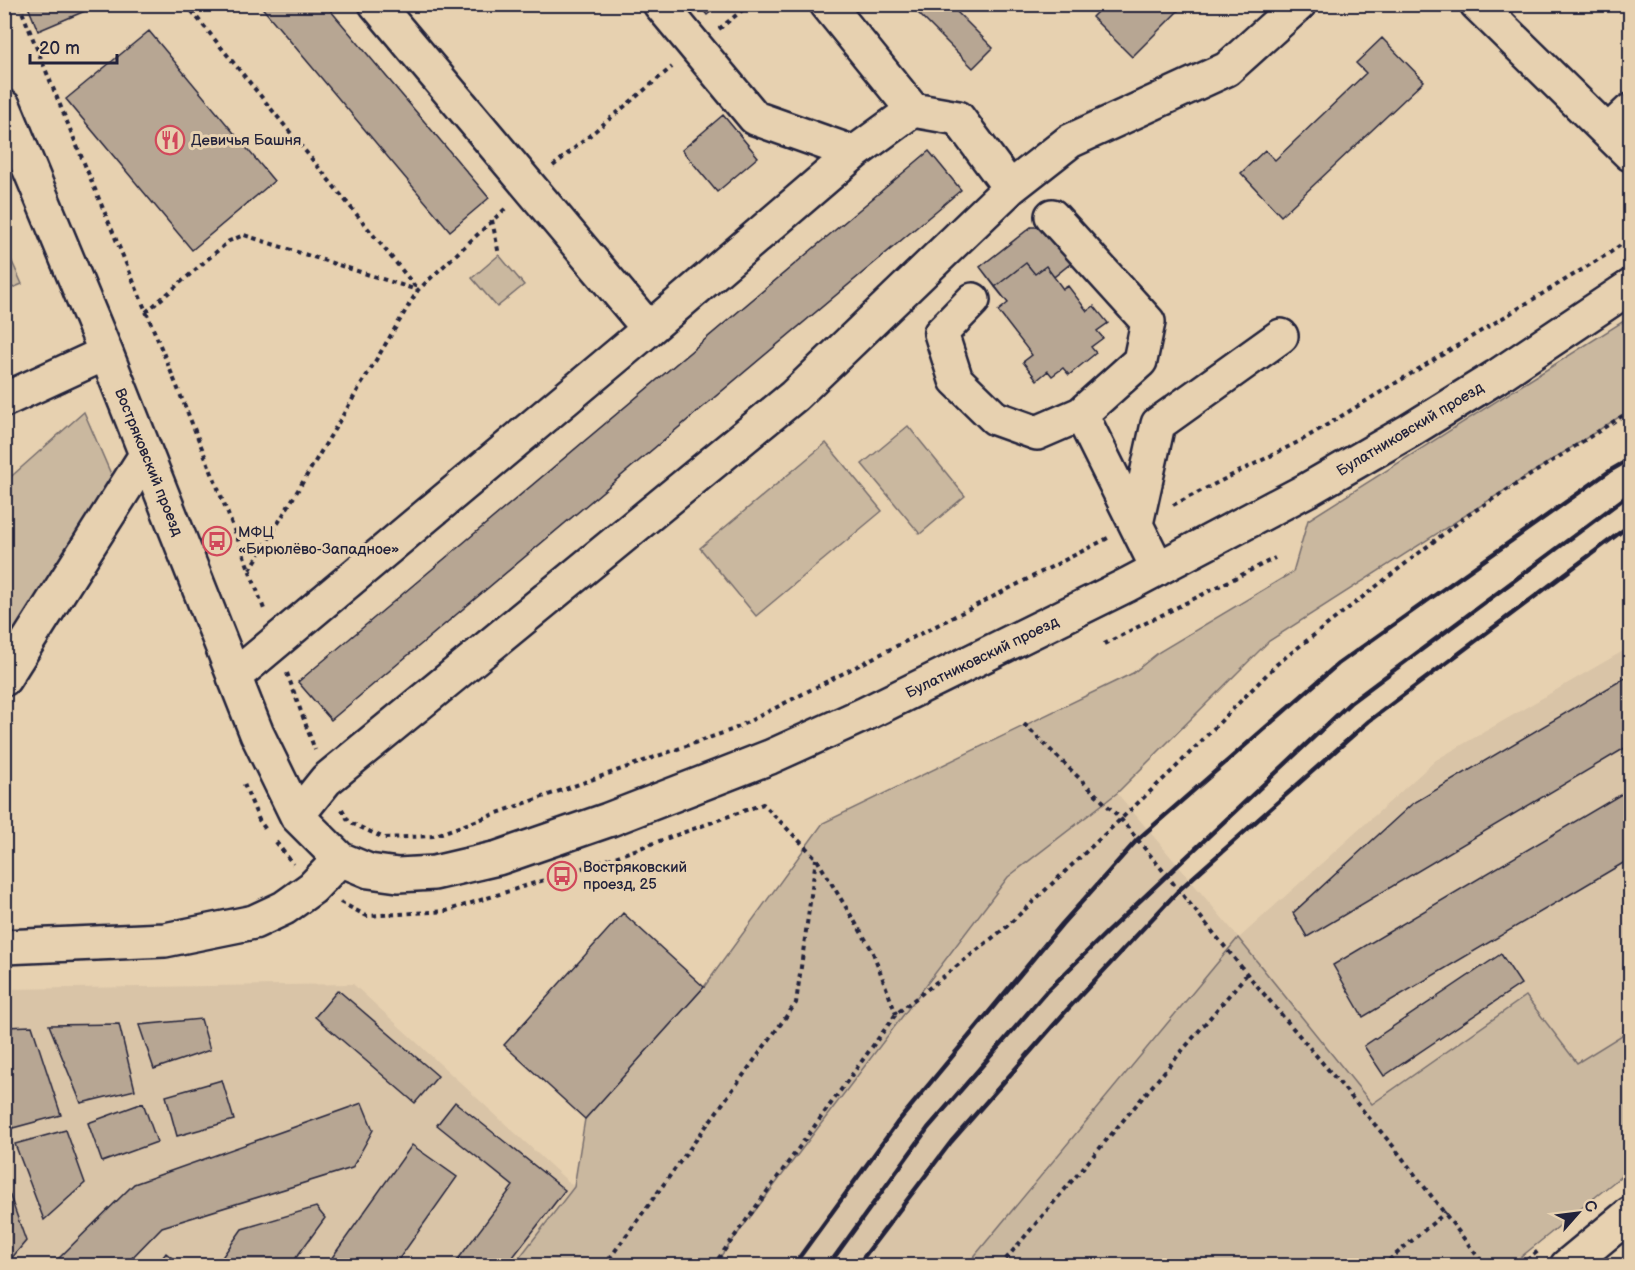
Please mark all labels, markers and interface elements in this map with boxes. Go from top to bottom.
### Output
scale bar [30,27,117,65]
text: 20 m [39,38,80,59]
restaurant icon: Девичья Башня [154,124,186,156]
place label: Девичья Башня [191,131,301,150]
street label: Булатниковский проезд [1333,378,1487,481]
street label: Востряковский проезд [110,385,187,539]
place label: МФЦ «Бирюлёво-Западное» [238,523,399,559]
bus stop icon: МФЦ «Бирюлёво-Западное» [201,525,233,557]
street label: Булатниковский проезд [903,612,1062,703]
place label: Востряковский проезд, 25 [583,858,687,894]
bus stop icon: Востряковский проезд, 25 [546,860,578,892]
north arrow [1548,1183,1608,1243]
text: С [1579,1197,1601,1216]

